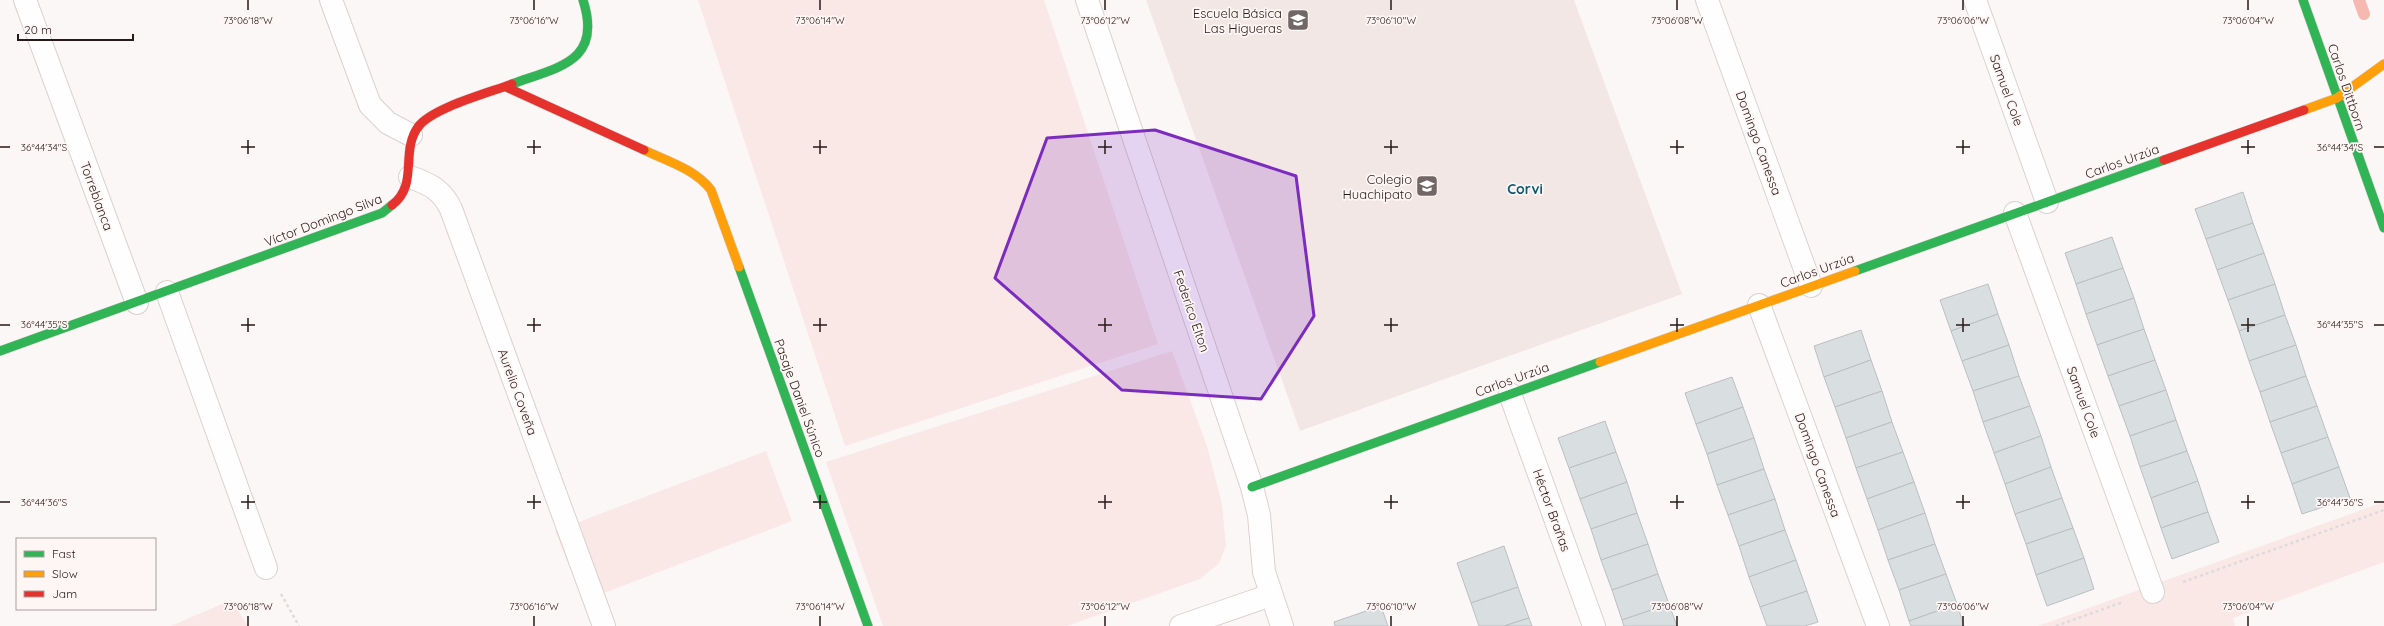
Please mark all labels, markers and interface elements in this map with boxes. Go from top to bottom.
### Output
place label: Escuela Básica Las Higueras [1193,5,1282,36]
school or university icon: Escuela Básica Las Higueras [1285,7,1311,33]
text: 73°06'18"W [223,14,273,27]
text: 73°06'16"W [509,14,559,27]
text: 73°06'14"W [795,14,845,27]
text: 73°06'12"W [1080,14,1130,27]
text: 73°06'10"W [1366,14,1416,27]
text: 73°06'08"W [1651,14,1703,27]
text: 73°06'06"W [1937,14,1989,27]
text: 73°06'04"W [2222,14,2274,27]
scale bar [18,16,133,42]
text: 20 m [24,22,52,37]
street label: Carlos Dittborn [2325,41,2369,133]
street label: Samuel Cole [1987,52,2027,128]
street label: Domingo Canessa [1733,89,1785,197]
street label: Carlos Urzúa [2083,140,2161,182]
text: 36°44'34"S [21,141,68,154]
text: 36°44'34"S [2317,141,2364,154]
street label: Torreblanca [77,159,117,233]
place label: Colegio Huachipato [1343,171,1412,202]
school or university icon: Colegio Huachipato [1414,173,1440,199]
district label: Corvi [1507,180,1543,198]
street label: Víctor Domingo Silva [262,190,384,250]
street label: Carlos Urzúa [1778,249,1856,291]
street label: Federico Elton [1170,268,1214,354]
text: 36°44'35"S [21,318,68,331]
text: 36°44'35"S [2317,318,2364,331]
street label: Pasaje Daniel Súnico [771,337,829,460]
street label: Aurelio Coveña [495,347,541,437]
street label: Carlos Urzúa [1473,358,1551,400]
street label: Samuel Cole [2064,364,2104,440]
street label: Domingo Canessa [1792,411,1844,519]
street label: Héctor Brañas [1530,466,1574,554]
text: 36°44'36"S [21,496,68,509]
text: 36°44'36"S [2317,496,2364,509]
legend [16,538,156,610]
text: Fast [52,546,76,561]
text: Slow [52,566,78,581]
text: Jam [52,586,77,601]
text: 73°06'18"W [223,600,273,613]
text: 73°06'16"W [509,600,559,613]
text: 73°06'14"W [795,600,845,613]
text: 73°06'12"W [1080,600,1130,613]
text: 73°06'10"W [1366,600,1416,613]
text: 73°06'08"W [1651,600,1703,613]
text: 73°06'06"W [1937,600,1989,613]
text: 73°06'04"W [2222,600,2274,613]

